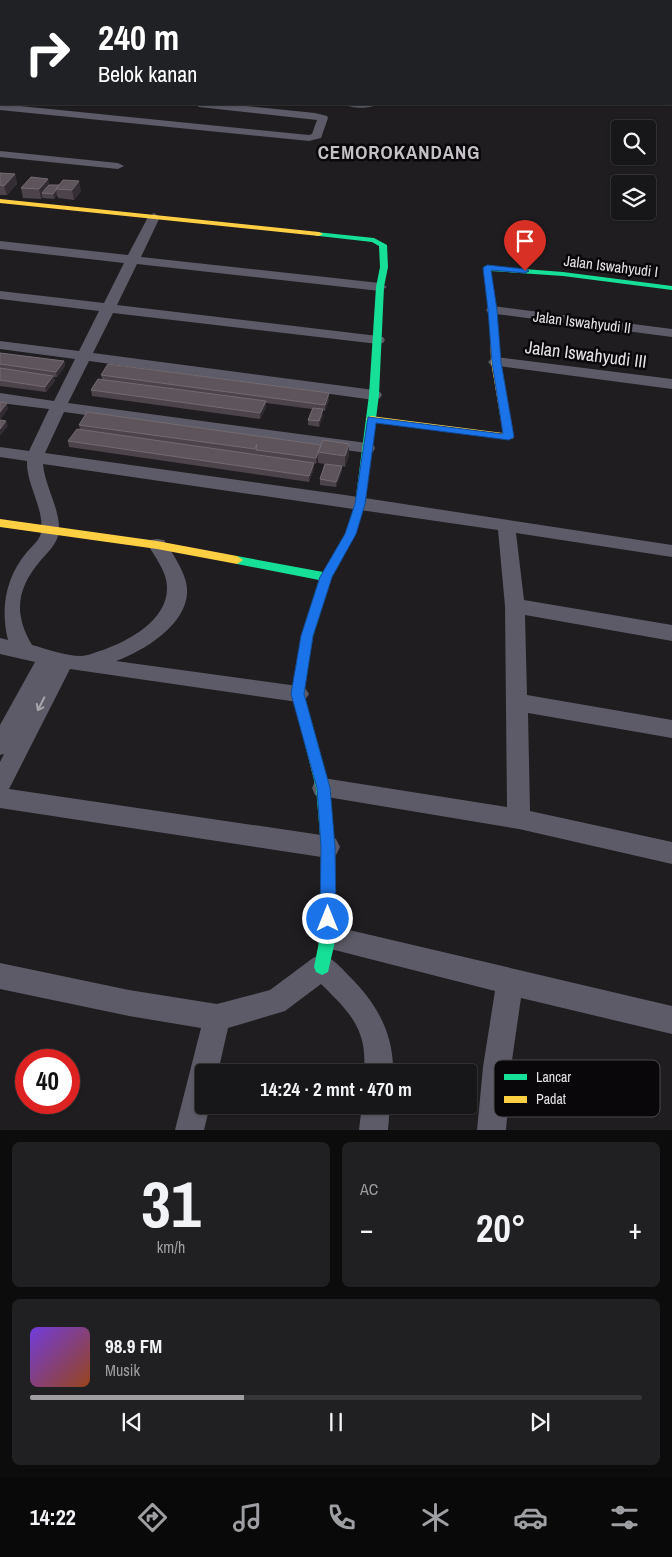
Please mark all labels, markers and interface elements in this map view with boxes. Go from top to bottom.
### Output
text: 240 m [98,14,179,61]
icon: right [15,20,80,85]
text: Belok kanan [98,59,197,89]
map controls [611,120,656,220]
button: search [611,120,656,165]
district label: CEMOROKANDANG [318,139,480,165]
button: layers [611,175,656,220]
pin [504,220,546,271]
icon: arrive [511,227,539,255]
street label: Jalan Iswahyudi I [563,250,659,282]
street label: Jalan Iswahyudi II [532,306,632,338]
street label: Jalan Iswahyudi III [524,334,648,374]
one-way arrow [36,696,45,711]
position arrow [301,892,353,944]
speed limit sign: 40 [15,1049,80,1114]
legend [494,1060,660,1117]
text: Lancar [536,1068,571,1086]
text: 14:24 · 2 mnt · 470 m [260,1076,412,1102]
text: Padat [536,1090,566,1108]
text: 31 [141,1160,201,1247]
text: AC [360,1178,378,1200]
text: 20° [476,1203,526,1254]
text: − [360,1210,373,1248]
text: + [629,1210,642,1248]
text: km/h [157,1236,185,1258]
text: 98.9 FM [105,1333,162,1359]
text: Musik [105,1359,140,1381]
icon: previous [118,1408,146,1436]
icon: pause [322,1408,350,1436]
icon: next [526,1408,554,1436]
icon: directions [135,1500,170,1535]
icon: music [230,1500,265,1535]
icon: phone [324,1500,359,1535]
icon: climate [418,1500,453,1535]
icon: car [513,1500,548,1535]
icon: filters [607,1500,642,1535]
text: 14:22 [30,1502,76,1532]

